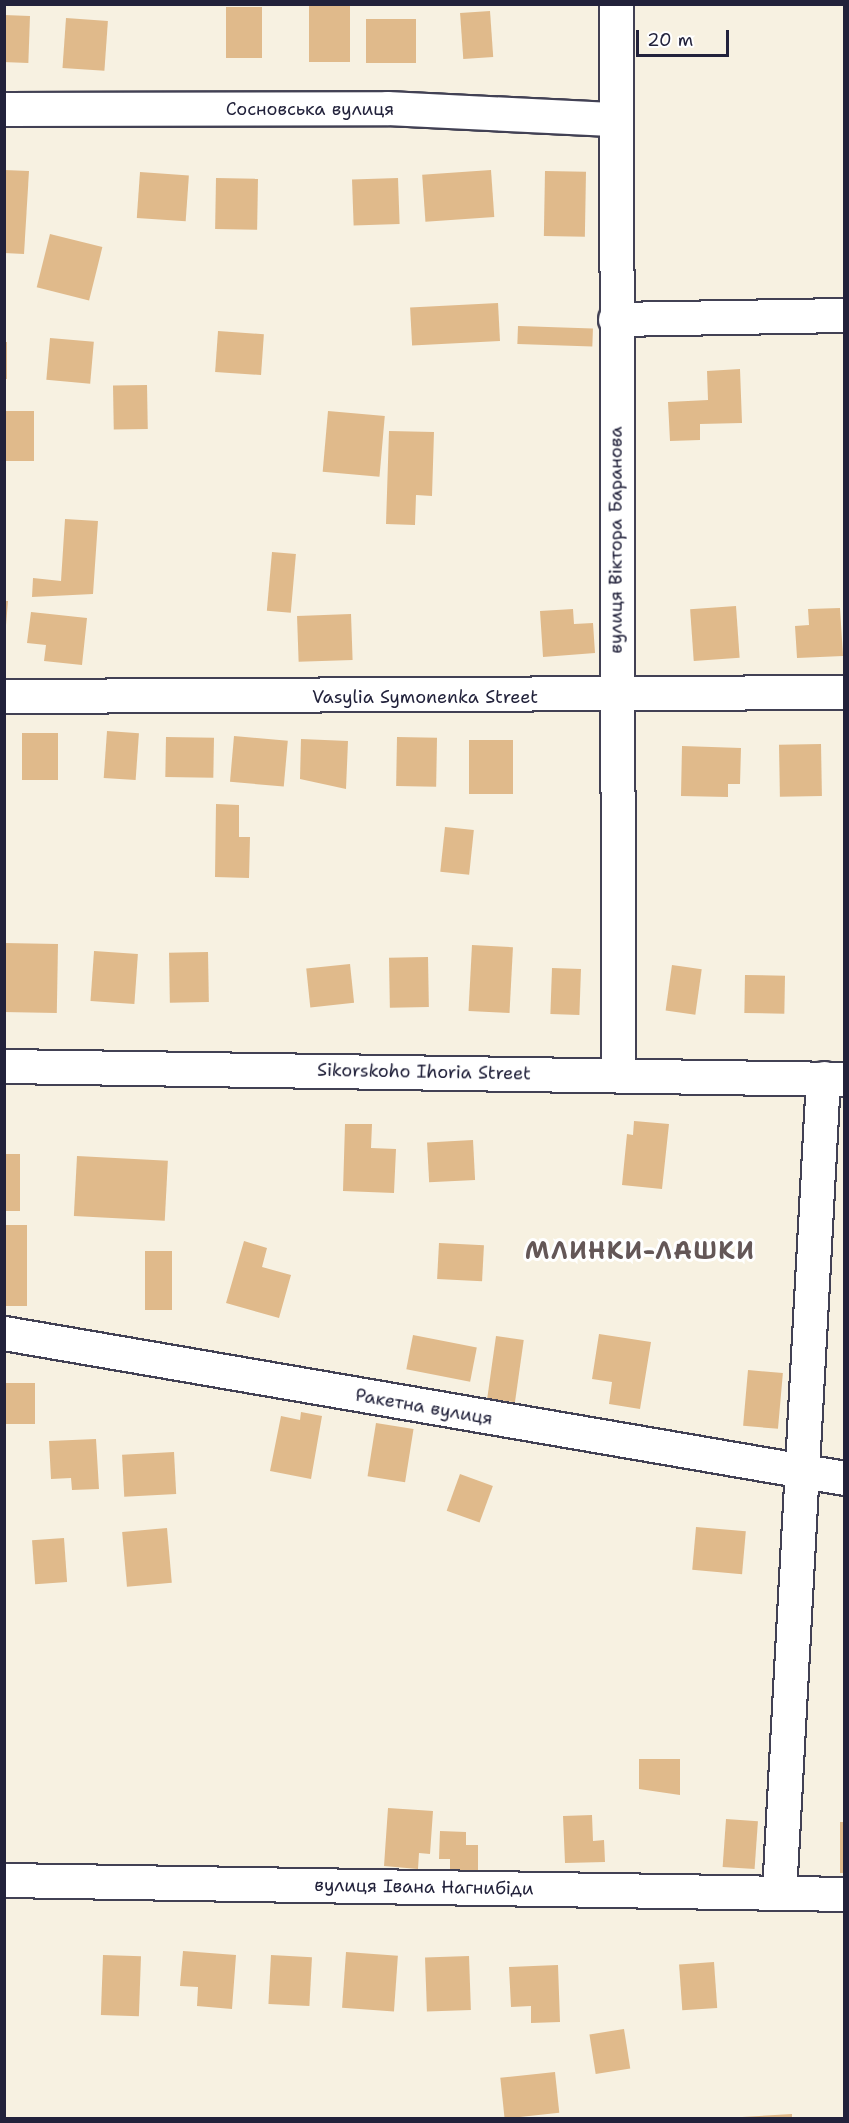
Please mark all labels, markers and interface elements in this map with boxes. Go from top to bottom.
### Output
scale bar [639,18,732,56]
text: 20 m [647,28,693,52]
street label: Сосновська вулиця [226,98,394,120]
street label: вулиця Віктора Баранова [605,426,627,654]
street label: Vasylia Symonenka Street [312,686,538,708]
street label: Sikorskoho Ihoria Street [317,1059,531,1085]
district label: МЛИНКИ-ЛАШКИ [525,1238,755,1266]
street label: Ракетна вулиця [354,1384,494,1430]
street label: вулиця Івана Нагнибіди [314,1874,534,1900]

